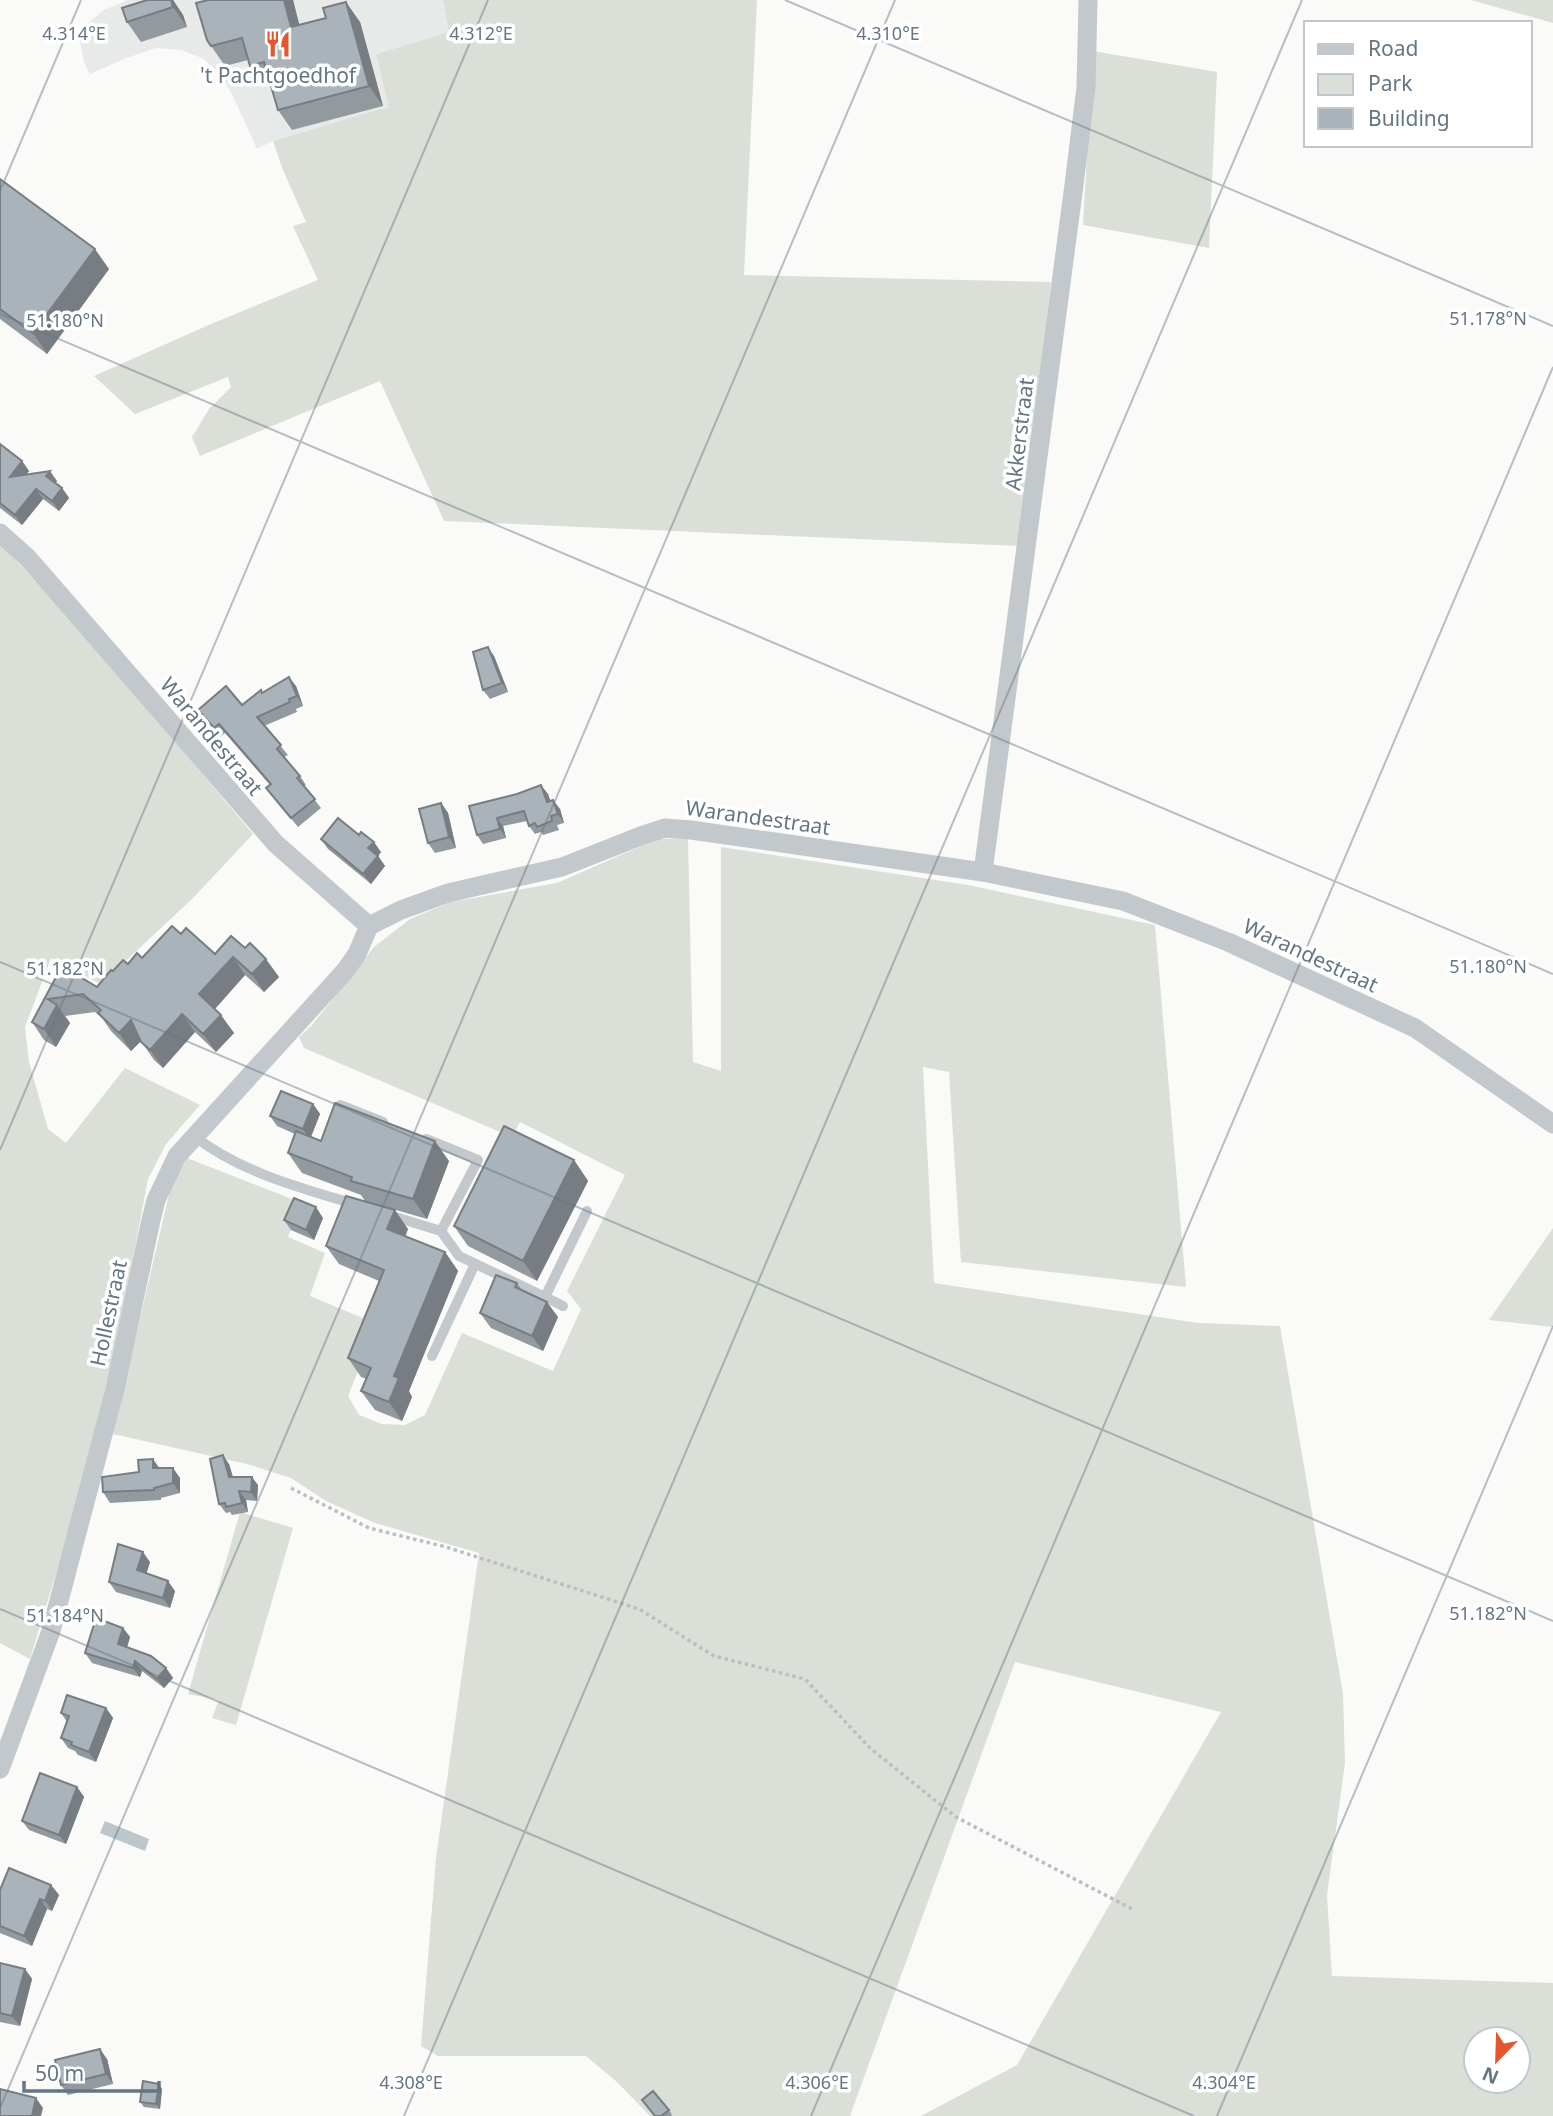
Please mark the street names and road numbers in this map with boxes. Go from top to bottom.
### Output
street label: Akkerstraat [998,376,1040,492]
street label: Warandestraat [154,671,270,801]
street label: Warandestraat [684,793,833,841]
street label: Warandestraat [1239,912,1383,999]
street label: Hollestraat [83,1257,133,1369]

